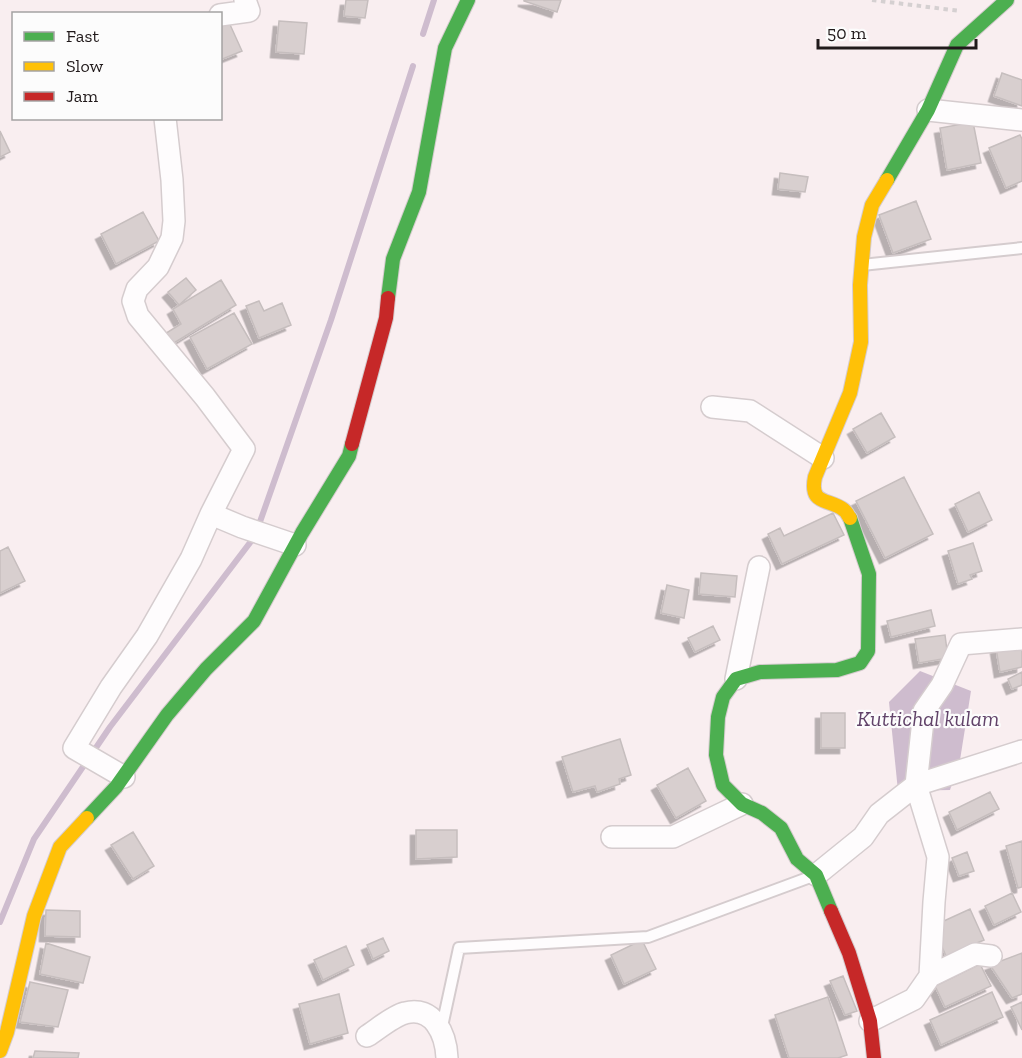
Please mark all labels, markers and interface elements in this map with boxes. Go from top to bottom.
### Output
legend [12,12,222,120]
scale bar [818,12,976,50]
text: 50 m [827,22,867,44]
text: Fast [66,25,99,47]
text: Slow [66,55,103,77]
text: Jam [66,85,98,107]
water label: Kuttichal kulam [857,705,999,732]

